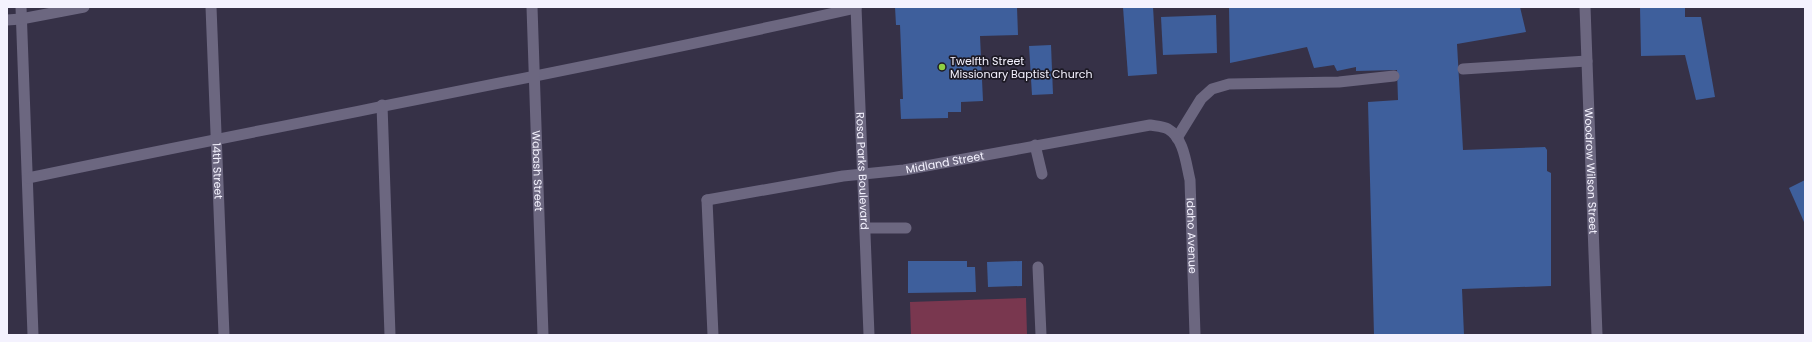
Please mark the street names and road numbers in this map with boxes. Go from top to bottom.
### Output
street label: Woodrow Wilson Street [1581,107,1601,234]
street label: Rosa Parks Boulevard [852,112,873,230]
street label: Wabash Street [528,130,547,212]
street label: 14th Street [208,142,227,200]
street label: Midland Street [904,147,985,178]
street label: Idaho Avenue [1183,198,1201,274]

